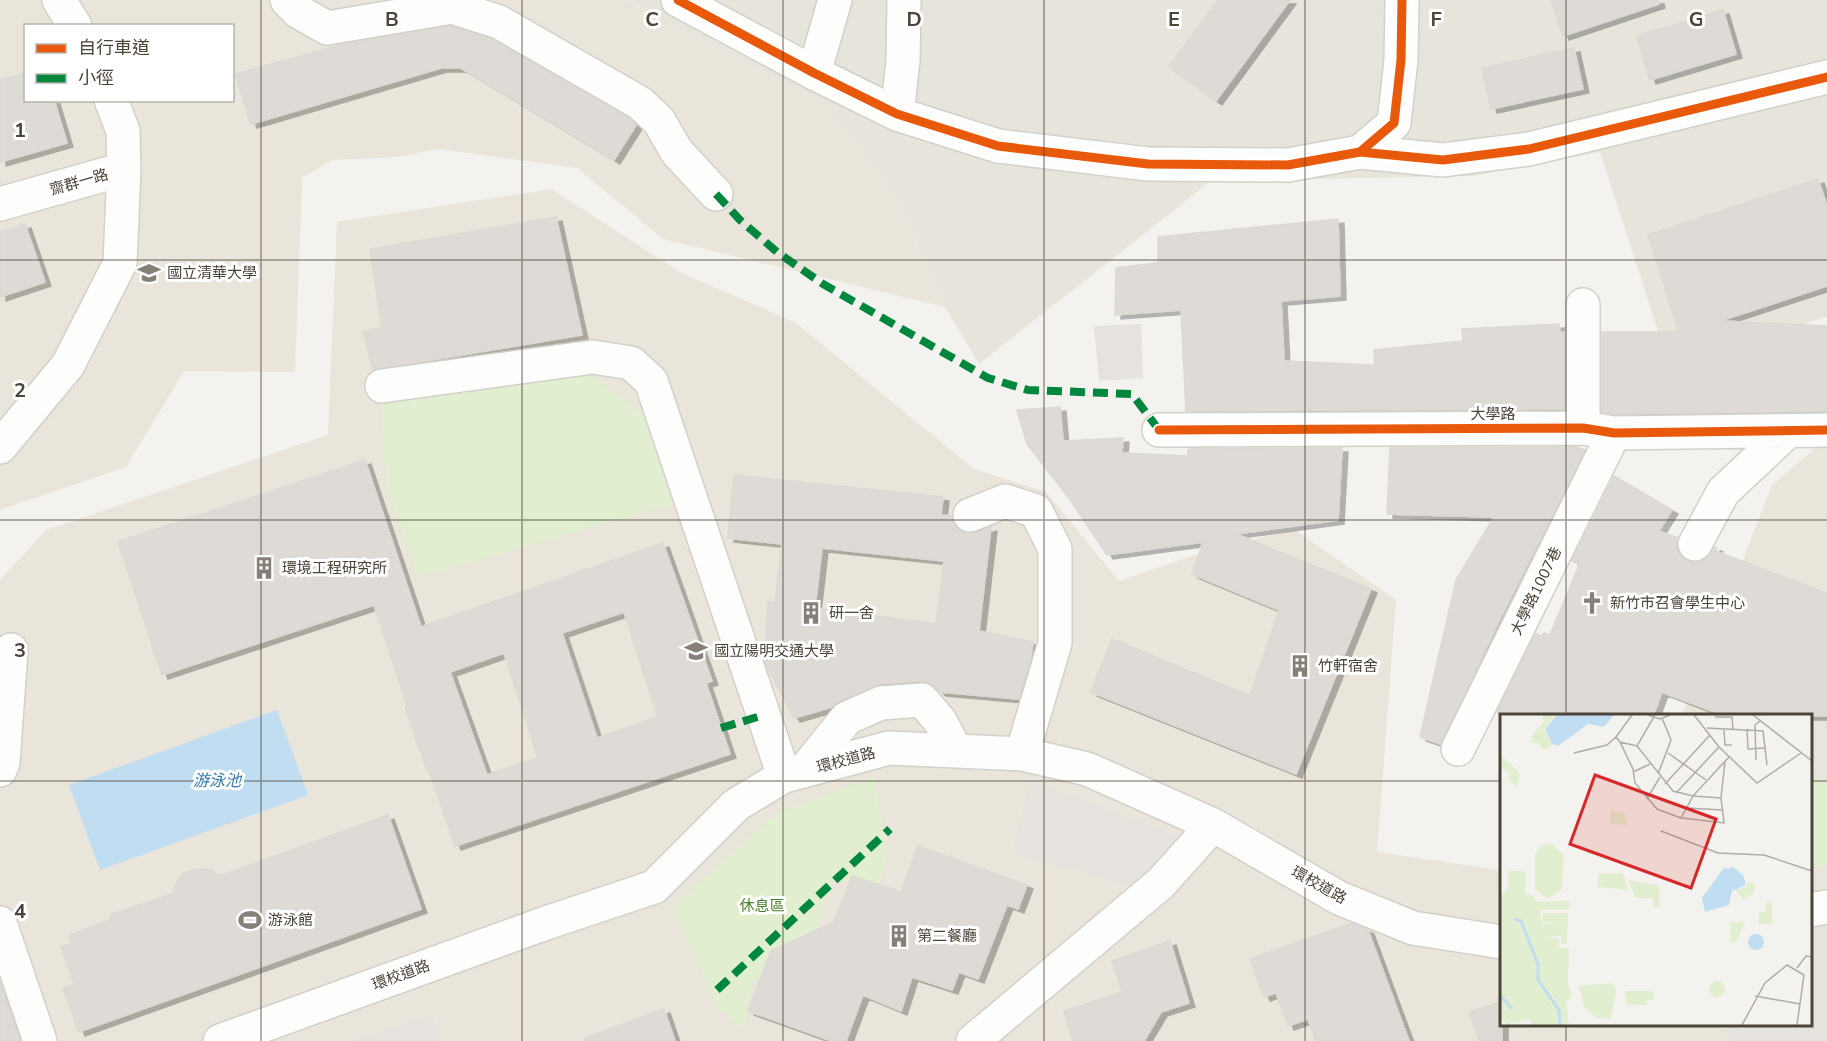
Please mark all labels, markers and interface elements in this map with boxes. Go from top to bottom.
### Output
text: B [385,6,399,33]
text: C [645,6,659,33]
text: D [906,6,922,33]
text: E [1168,6,1180,33]
text: F [1430,6,1442,33]
text: G [1689,6,1703,33]
legend [24,24,234,102]
text: 自行車道 [78,36,150,60]
text: 小徑 [78,66,114,90]
text: 1 [14,117,26,144]
street label: 齋群一路 [47,164,111,200]
school or university icon: 國立清華大學 [136,260,162,286]
place label: 國立清華大學 [167,263,257,283]
text: 2 [14,377,26,404]
street label: 大學路 [1470,404,1516,424]
street label: 大學路1007巷 [1506,543,1566,639]
building icon: 環境工程研究所 [251,555,277,581]
place label: 環境工程研究所 [282,558,387,578]
church icon: 新竹市召會學生中心 [1579,590,1605,616]
place label: 新竹市召會學生中心 [1610,593,1745,613]
building icon: 研一舍 [798,600,824,626]
place label: 研一舍 [829,603,874,623]
text: 3 [14,637,26,664]
school or university icon: 國立陽明交通大學 [683,638,709,664]
place label: 國立陽明交通大學 [714,641,834,661]
building icon: 竹軒宿舍 [1287,653,1313,679]
place label: 竹軒宿舍 [1318,656,1378,676]
inset map [1500,714,1812,1026]
street label: 環校道路 [814,743,878,777]
water label: 游泳池 [193,770,243,792]
street label: 環校道路 [1288,862,1350,908]
park label: 休息區 [739,896,785,916]
text: 4 [14,898,26,925]
sports icon: 游泳館 [237,907,263,933]
place label: 游泳館 [268,910,313,930]
building icon: 第二餐廳 [886,923,912,949]
place label: 第二餐廳 [917,926,977,946]
street label: 環校道路 [369,955,433,995]

